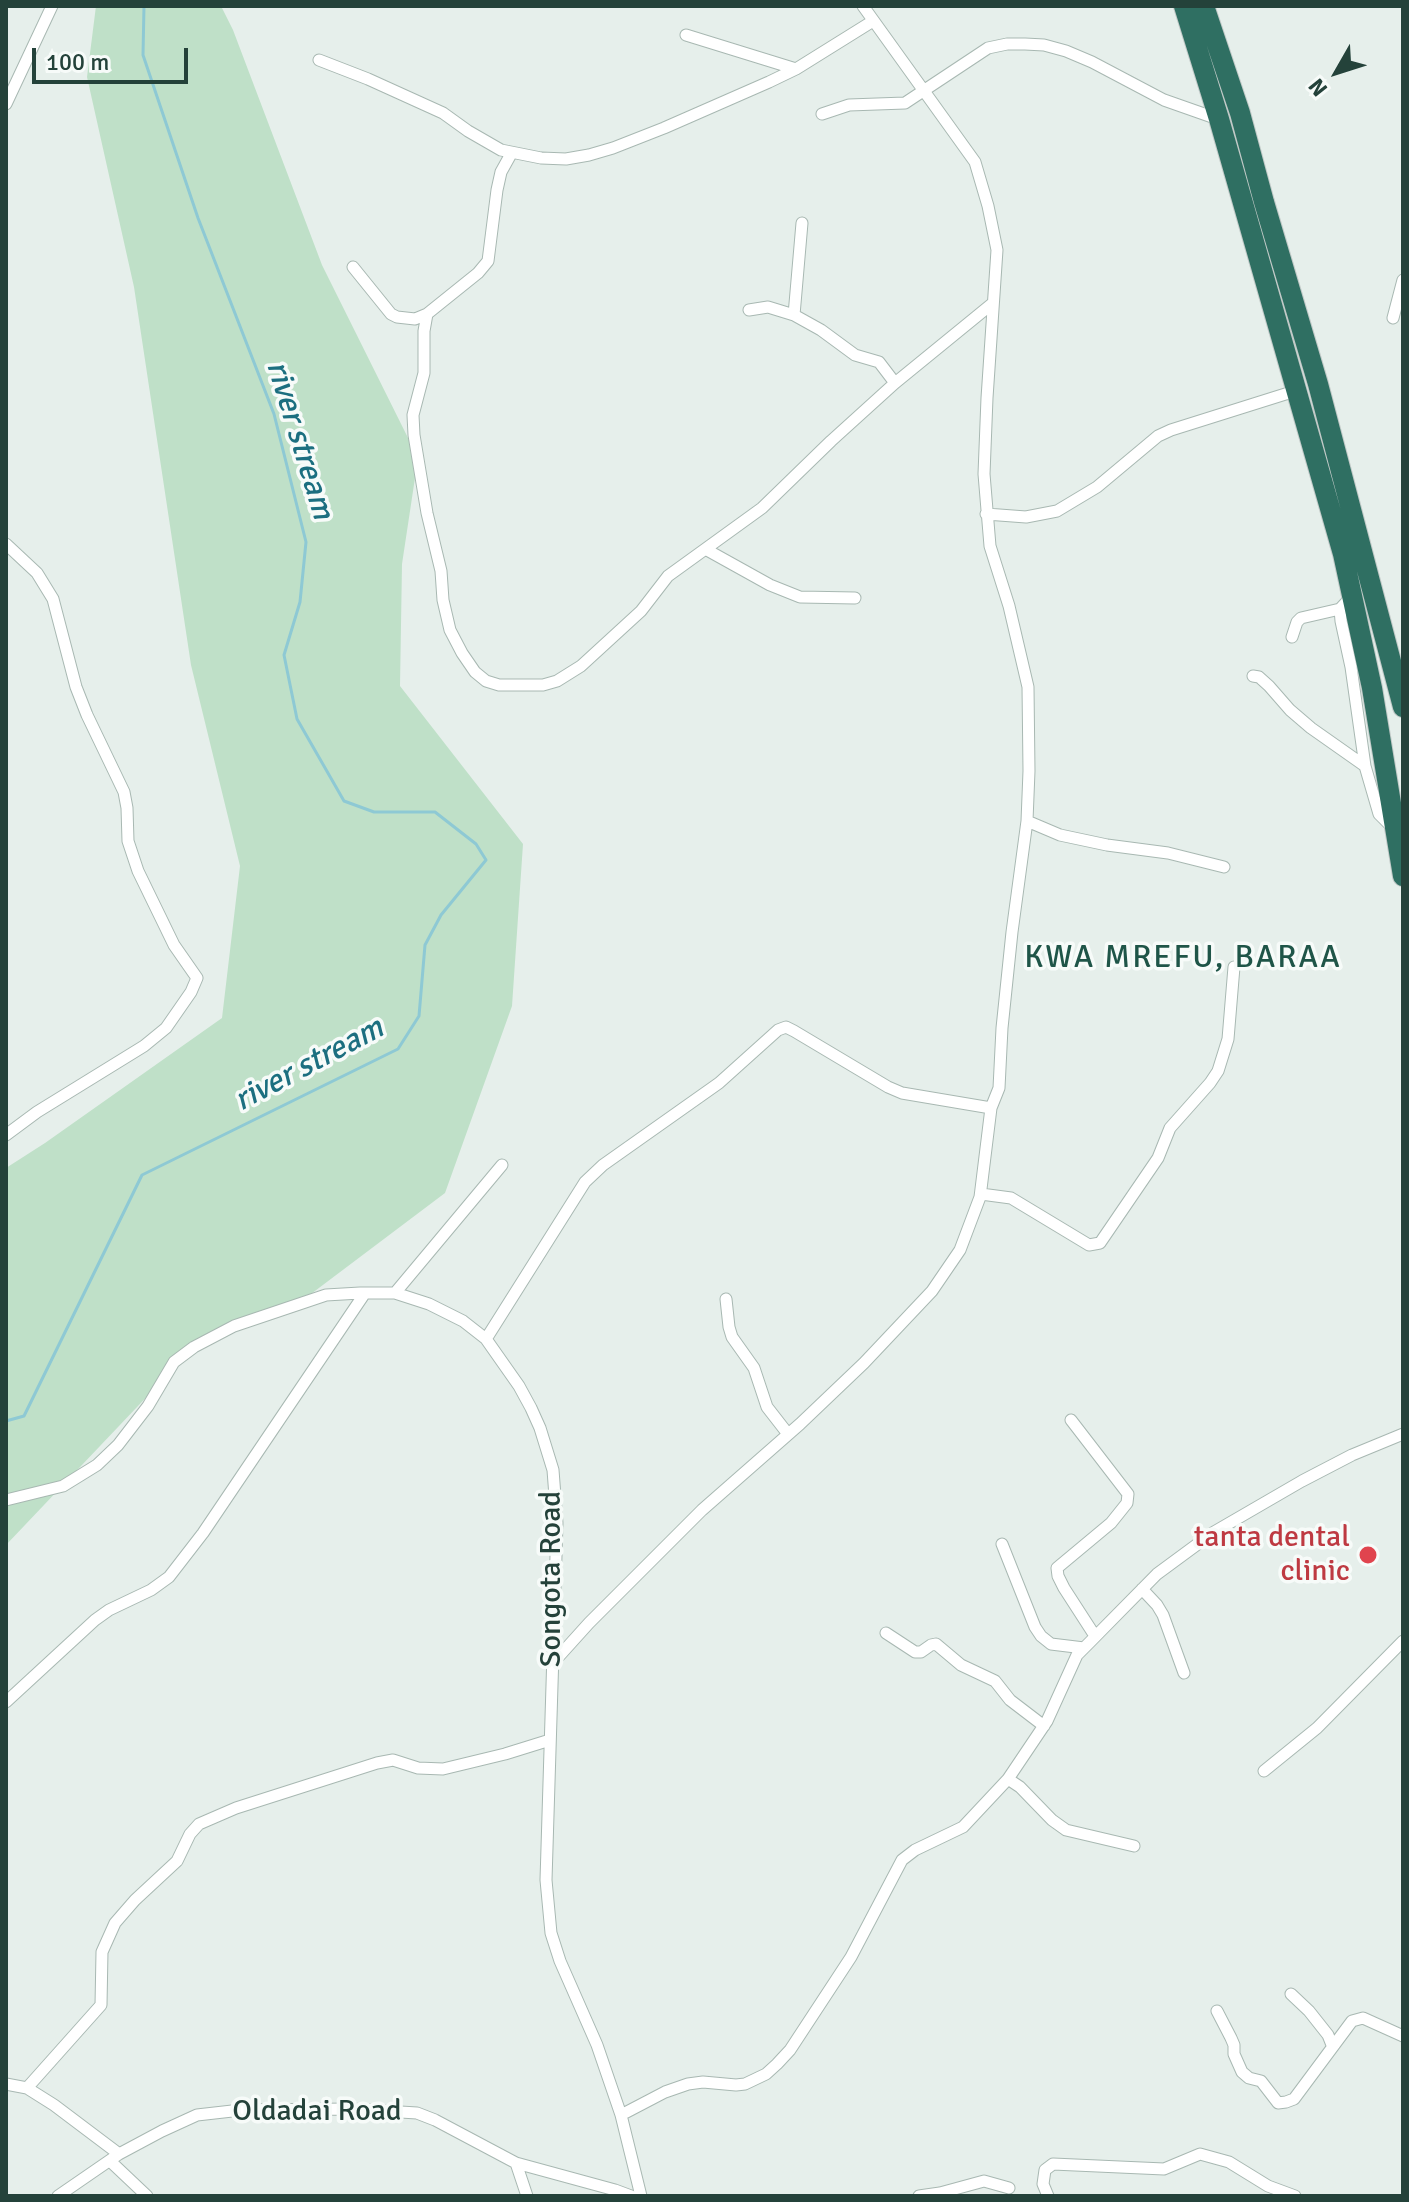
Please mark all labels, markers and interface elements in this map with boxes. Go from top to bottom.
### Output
scale bar [36,32,192,82]
north arrow [1297,32,1377,112]
text: 100 m [46,47,109,77]
text: N [1303,73,1333,102]
water label: river stream [257,356,341,524]
district label: KWA MREFU, BARAA [1024,940,1342,978]
water label: river stream [228,1010,390,1120]
street label: Songota Road [534,1491,570,1667]
place label: tanta dental clinic [1194,1520,1350,1590]
marker: tanta dental clinic [1357,1544,1379,1566]
street label: Oldadai Road [232,2094,402,2130]

